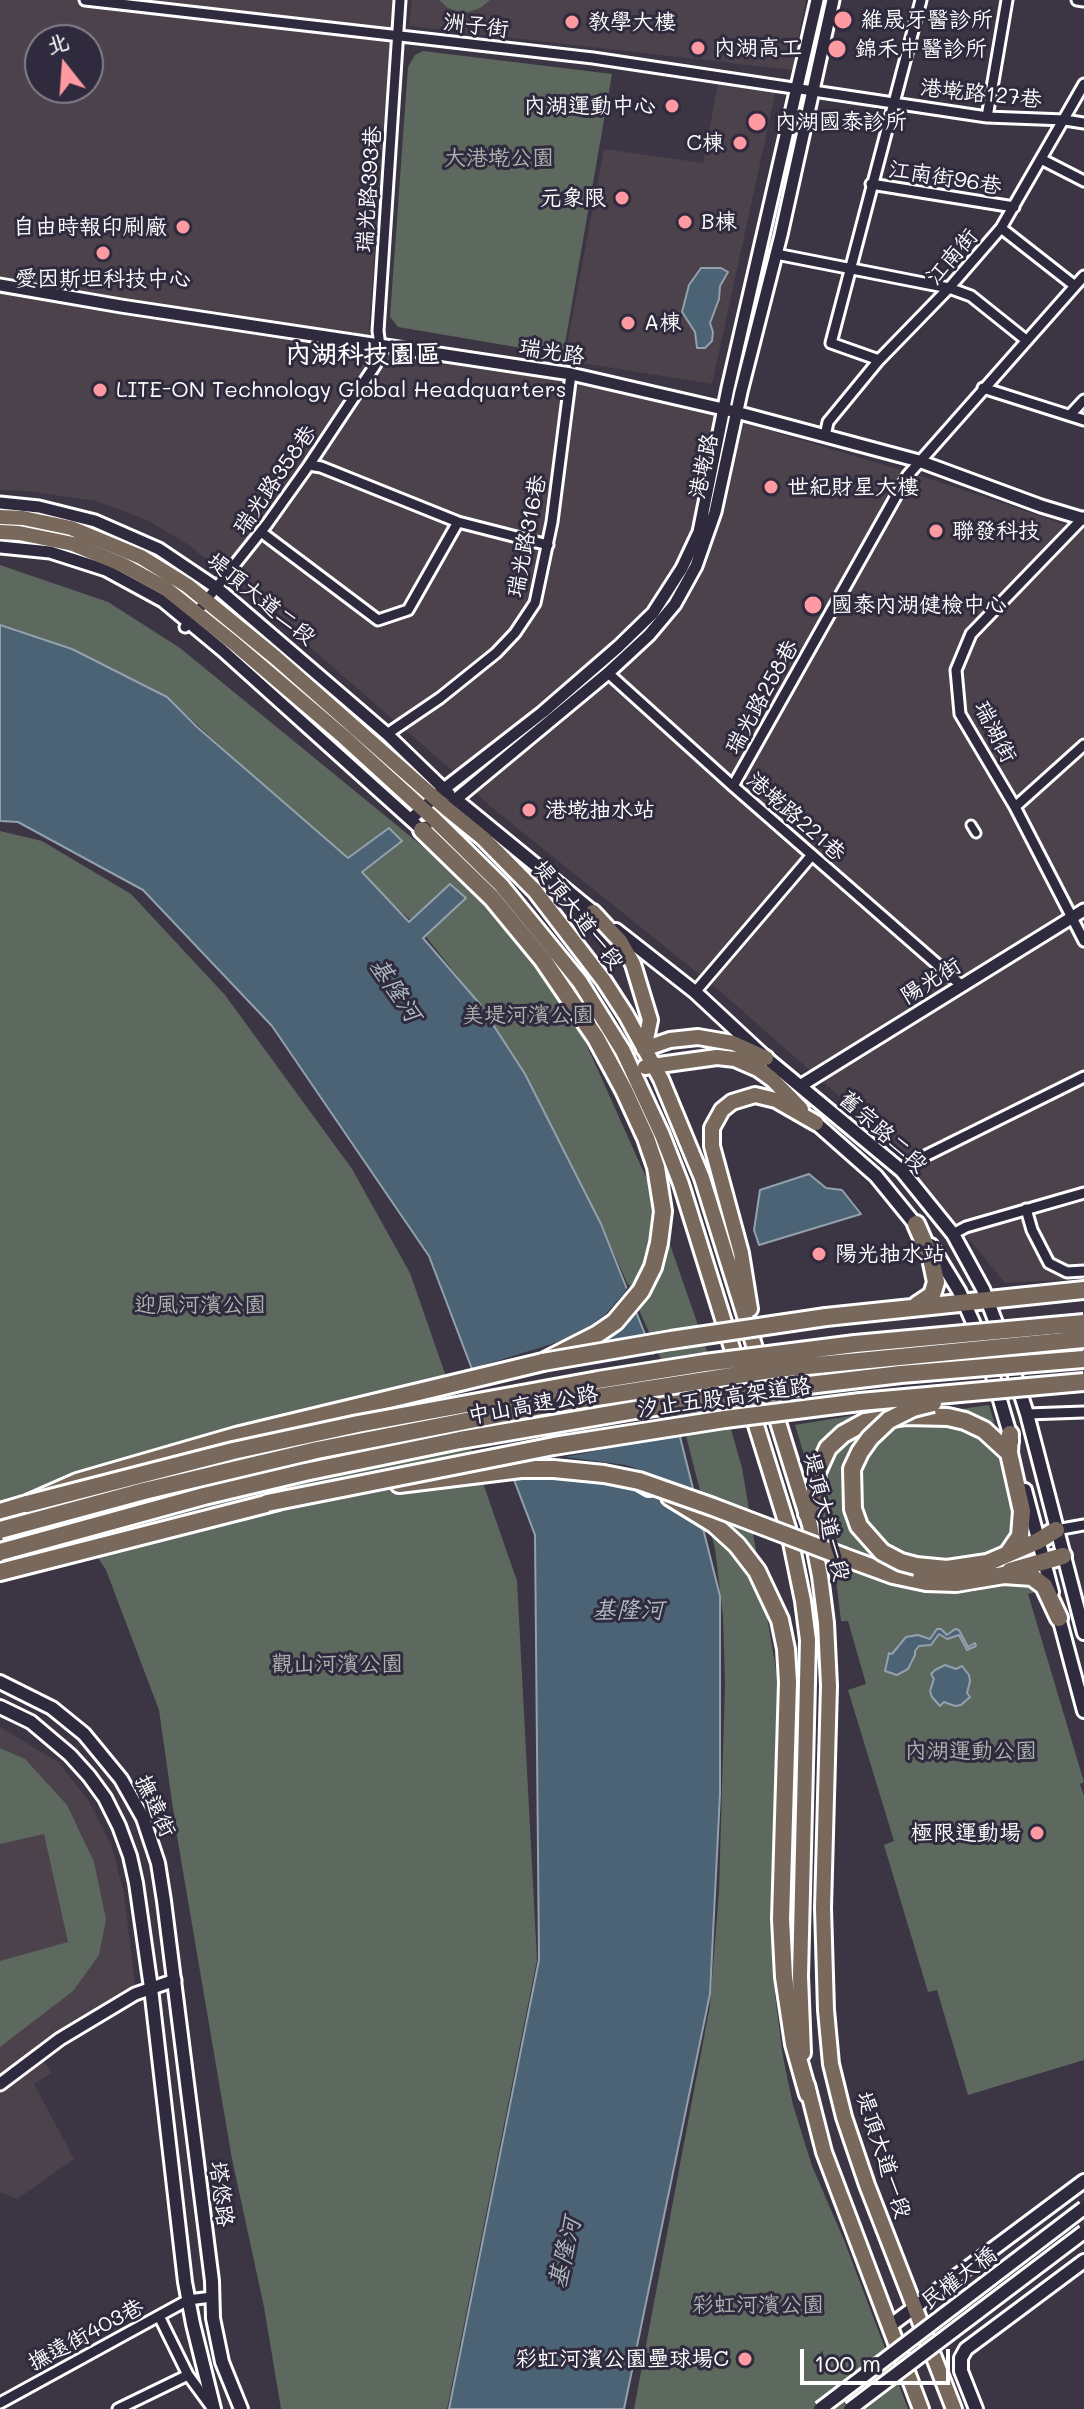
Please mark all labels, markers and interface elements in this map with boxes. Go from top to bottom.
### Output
place label: 維晟牙醫診所 [861,7,993,33]
street label: 洲子街 [442,9,510,43]
place label: 教學大樓 [588,9,676,35]
marker: 維晟牙醫診所 [832,9,854,31]
marker: 教學大樓 [563,13,581,31]
north arrow [24,24,104,104]
text: 北 [43,25,72,60]
place label: 內湖高工 [714,35,802,61]
place label: 錦禾中醫診所 [855,36,987,62]
marker: 錦禾中醫診所 [826,38,848,60]
marker: 內湖高工 [689,39,707,57]
street label: 港墘路127巷 [919,74,1043,114]
place label: 內湖運動中心 [524,93,656,119]
marker: 內湖運動中心 [663,97,681,115]
place label: 內湖國泰診所 [775,109,907,135]
marker: 內湖國泰診所 [746,111,768,133]
street label: 瑞光路393巷 [351,125,387,253]
place label: C棟 [686,130,724,156]
marker: C棟 [731,134,749,152]
park label: 大港墘公園 [444,145,554,171]
street label: 江南街96巷 [886,156,1004,200]
place label: 元象限 [540,185,606,211]
marker: 元象限 [613,189,631,207]
place label: B棟 [701,209,737,235]
marker: B棟 [676,213,694,231]
place label: 自由時報印刷廠 [13,214,167,240]
marker: 自由時報印刷廠 [174,218,192,236]
street label: 江南街 [920,223,984,291]
marker: 愛因斯坦科技中心 [94,244,112,262]
place label: 愛因斯坦科技中心 [15,266,191,292]
place label: A棟 [644,310,681,336]
marker: A棟 [619,314,637,332]
street label: 瑞光路 [517,334,587,370]
district label: 內湖科技園區 [285,339,441,371]
place label: LITE-ON Technology Global Headquarters [116,377,566,403]
marker: LITE-ON Technology Global Headquarters [91,381,109,399]
street label: 瑞光路358巷 [228,420,322,540]
street label: 港墘路 [684,431,724,501]
street label: 瑞光路316巷 [502,473,552,599]
place label: 世紀財星大樓 [787,474,919,500]
marker: 世紀財星大樓 [762,478,780,496]
place label: 聯發科技 [952,518,1040,544]
marker: 聯發科技 [927,522,945,540]
street label: 堤頂大道二段 [201,547,321,651]
place label: 國泰內湖健檢中心 [831,592,1007,618]
marker: 國泰內湖健檢中心 [802,594,824,616]
street label: 瑞光路258巷 [720,635,804,759]
street label: 瑞湖街 [968,697,1022,767]
street label: 港墘路221巷 [741,767,851,867]
place label: 港墘抽水站 [545,797,655,823]
marker: 港墘抽水站 [520,801,538,819]
street label: 堤頂大道一段 [527,855,629,975]
water label: 基隆河 [363,952,427,1028]
street label: 陽光街 [896,952,966,1010]
park label: 美堤河濱公園 [462,1002,594,1028]
street label: 舊宗路二段 [833,1085,933,1179]
place label: 陽光抽水站 [835,1241,945,1267]
marker: 陽光抽水站 [810,1245,828,1263]
park label: 迎風河濱公園 [134,1292,266,1318]
street label: 汐止五股高架道路 [635,1373,813,1423]
street label: 中山高速公路 [466,1381,600,1429]
street label: 堤頂大道一段 [797,1450,855,1584]
water label: 基隆河 [592,1597,664,1625]
park label: 觀山河濱公園 [271,1651,403,1677]
park label: 內湖運動公園 [905,1738,1037,1764]
street label: 撫遠街 [129,1771,181,1841]
place label: 極限運動場 [911,1820,1021,1846]
marker: 極限運動場 [1028,1824,1046,1842]
street label: 堤頂大道一段 [850,2088,916,2222]
street label: 塔悠路 [204,2160,238,2228]
water label: 基隆河 [543,2215,587,2291]
street label: 民權大橋 [916,2241,1002,2315]
park label: 彩虹河濱公園 [692,2292,824,2318]
street label: 撫遠街403巷 [24,2293,148,2377]
scale bar [804,2333,954,2383]
place label: 彩虹河濱公園壘球場C [515,2346,729,2372]
text: 100 m [814,2347,881,2378]
marker: 彩虹河濱公園壘球場C [736,2350,754,2368]

